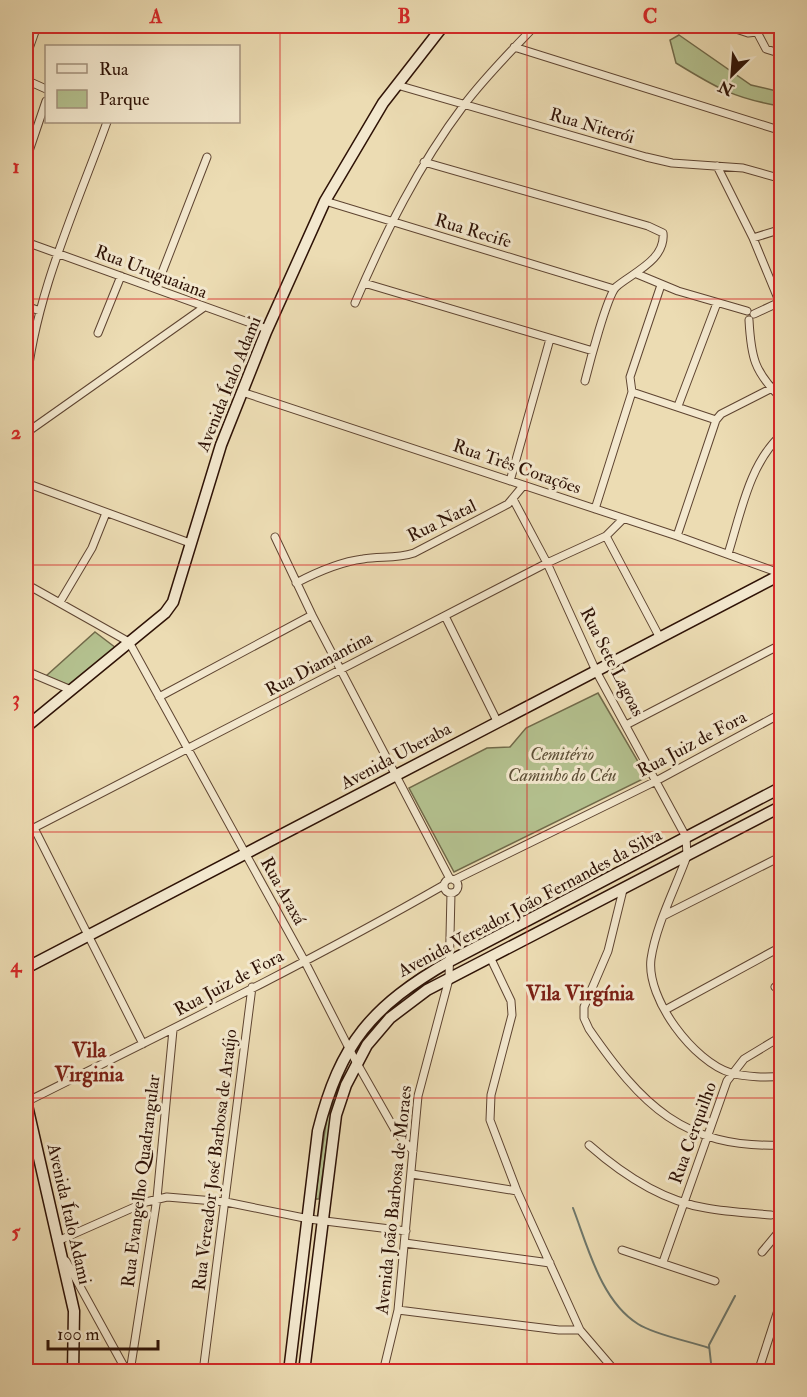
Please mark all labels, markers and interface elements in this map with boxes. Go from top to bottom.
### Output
text: A [149,4,163,29]
text: B [397,4,411,29]
text: C [643,4,657,29]
legend [45,45,240,123]
north arrow [702,45,762,105]
text: Rua [99,58,129,81]
text: N [715,75,738,100]
text: Parque [99,88,150,111]
street label: Rua Niterói [547,103,637,149]
text: 1 [12,154,20,179]
street label: Rua Recife [432,208,514,254]
street label: Rua Uruguaiana [92,240,211,304]
street label: Avenida Ítalo Adami [191,313,267,456]
text: 2 [11,420,21,445]
street label: Rua Três Corações [450,434,584,500]
street label: Rua Natal [404,494,481,548]
street label: Rua Sete Lagoas [575,604,649,720]
street label: Rua Diamantina [262,626,377,702]
text: 3 [12,686,20,711]
street label: Rua Juiz de Fora [633,705,751,782]
street label: Avenida Uberaba [336,717,456,795]
park label: Cemitério Caminho do Céu [508,743,617,787]
street label: Avenida Vereador João Fernandes da Silva [393,823,666,983]
street label: Rua Araxá [255,853,311,930]
street label: Rua Juiz de Fora [170,944,288,1021]
text: 4 [10,953,23,978]
district label: Vila Virgínia [525,980,635,1007]
street label: Rua Vereador José Barbosa de Araújo [188,1028,242,1292]
district label: Vila Virginia [53,1037,125,1088]
street label: Rua Evangelho Quadrangular [117,1073,166,1289]
street label: Rua Cerquilho [664,1079,722,1187]
street label: Avenida João Barbosa de Moraes [370,1084,417,1317]
street label: Avenida Ítalo Adami [41,1140,96,1287]
text: 5 [12,1219,22,1244]
scale bar [48,1313,158,1351]
text: 100 m [57,1323,100,1346]

